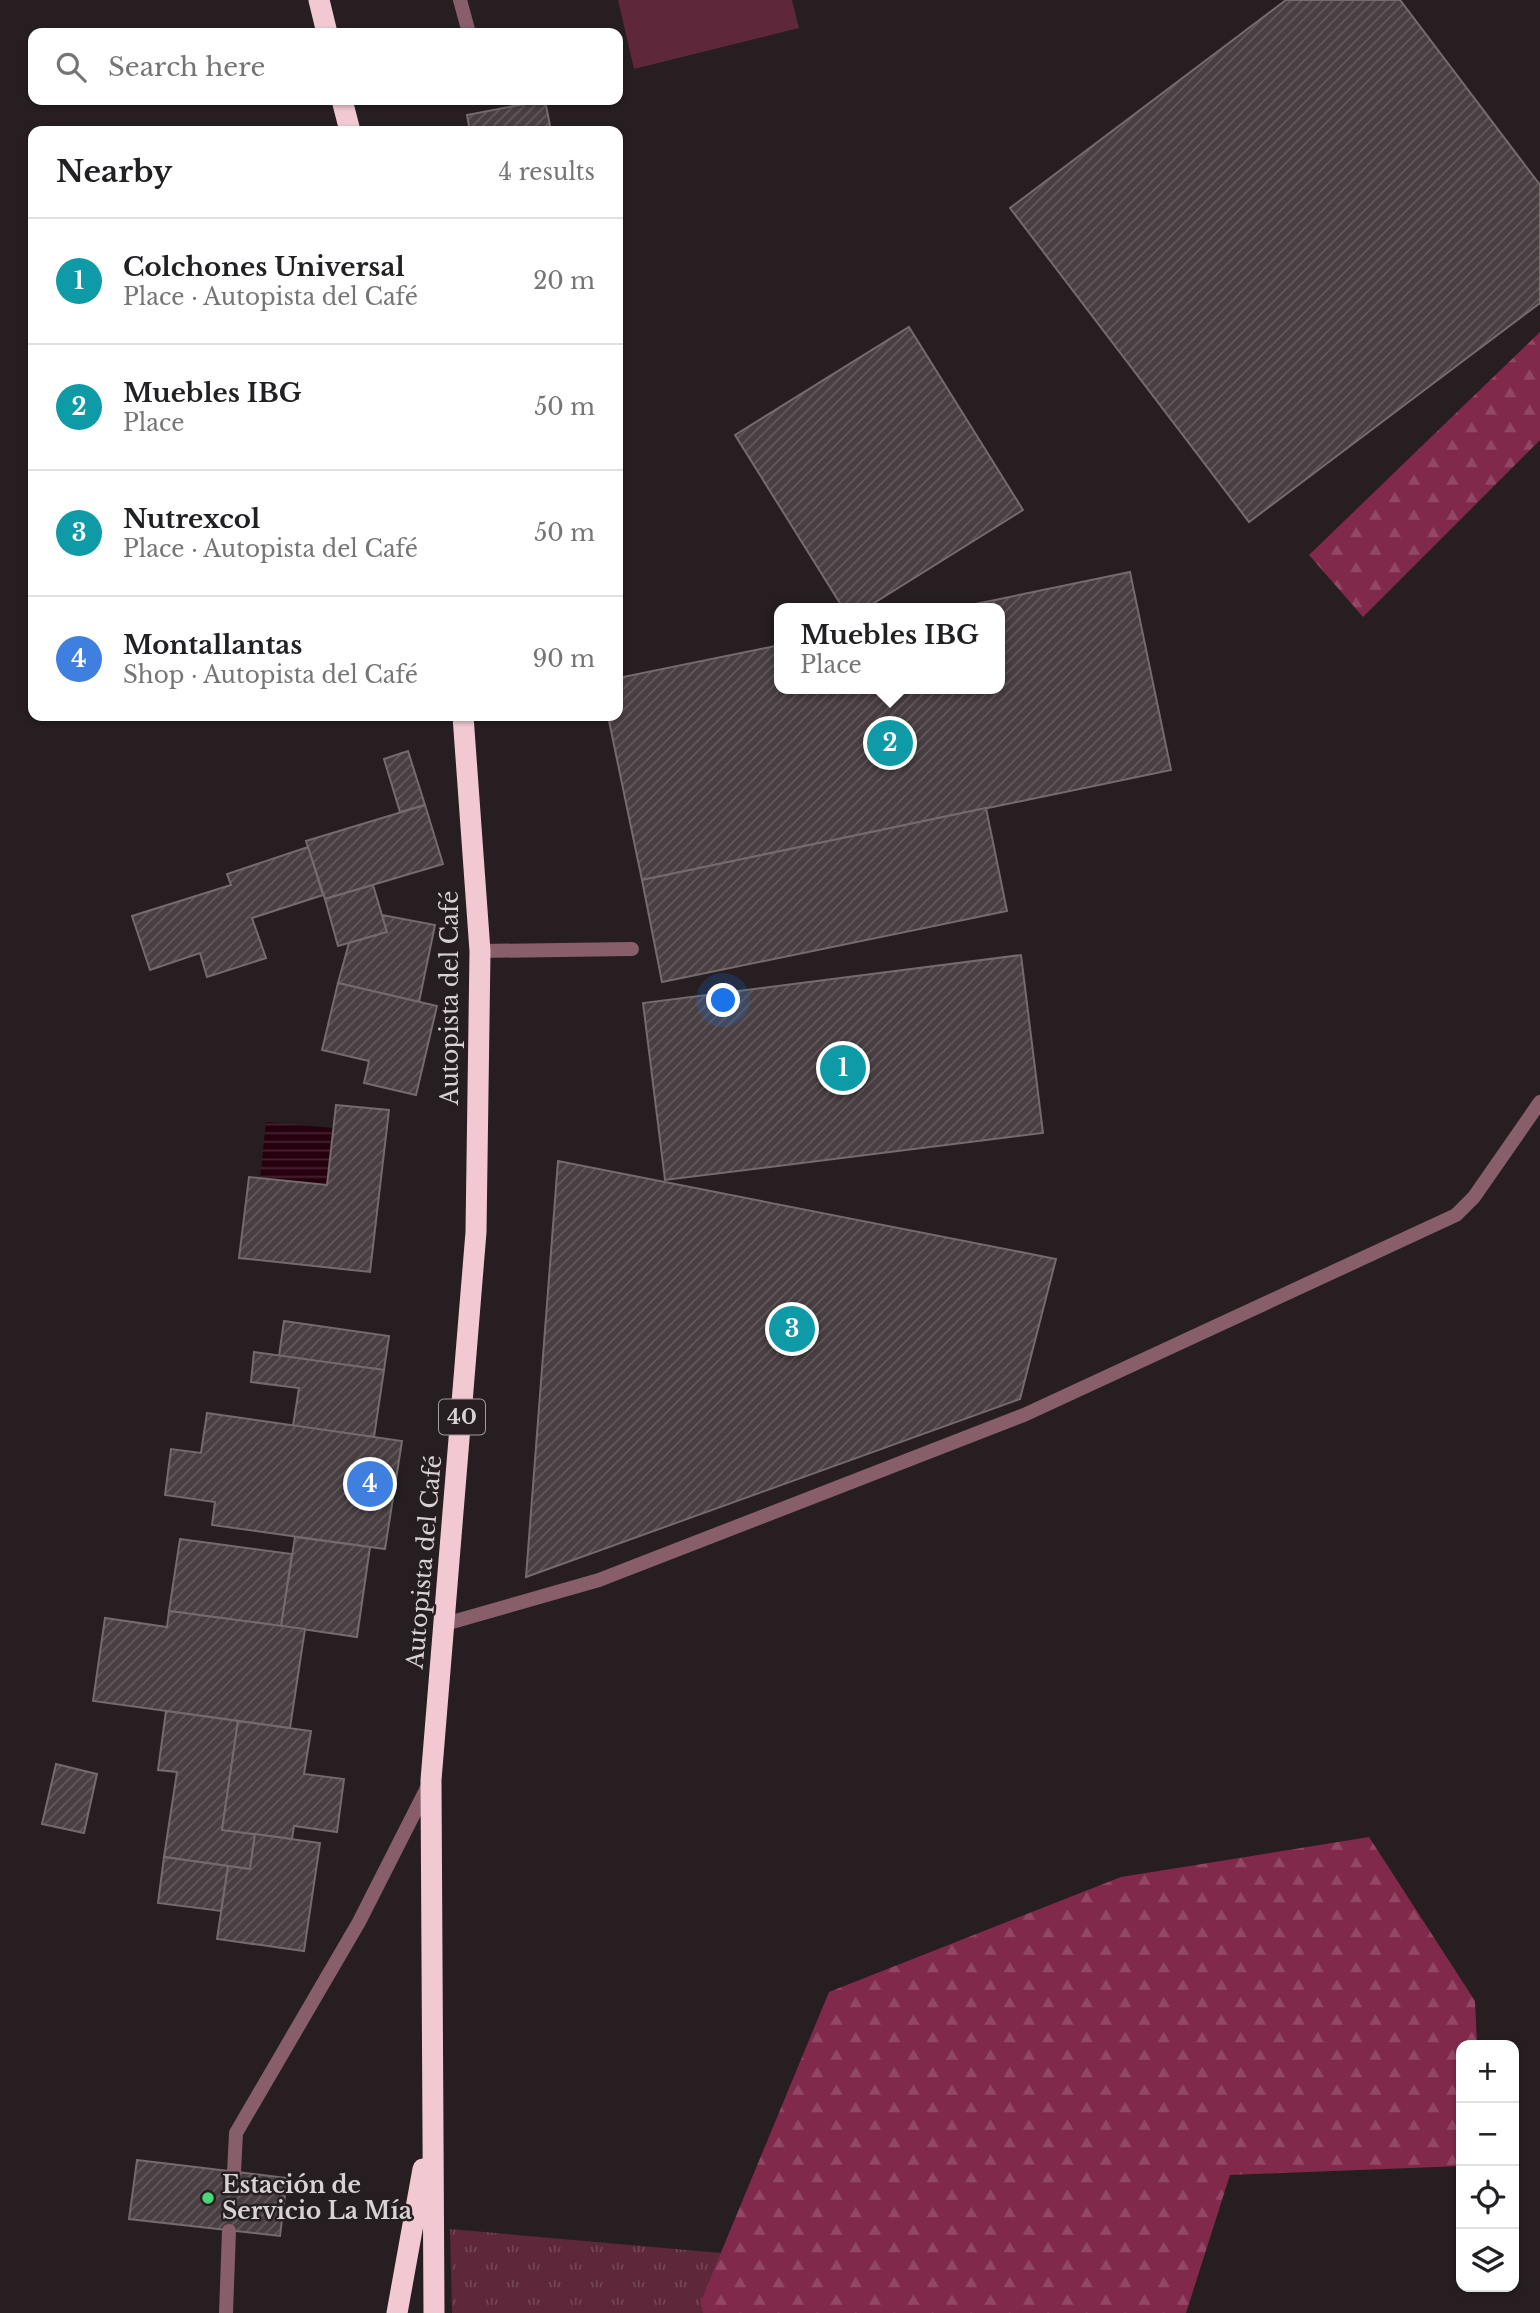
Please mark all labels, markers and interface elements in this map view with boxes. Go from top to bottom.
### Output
search box [28,28,623,105]
icon: search [52,48,90,86]
text: Search here [108,51,265,83]
text: Nearby [56,153,172,190]
text: 4 results [499,158,595,186]
text: Colchones Universal [123,251,405,283]
text: 1 [74,267,84,295]
text: 20 m [533,267,595,295]
text: Place · Autopista del Café [123,283,418,311]
text: Muebles IBG [123,377,302,409]
text: 2 [72,393,86,421]
text: 50 m [534,393,595,421]
text: Place [123,409,185,437]
text: Nutrexcol [123,503,260,535]
text: 3 [72,519,86,547]
text: 50 m [534,519,595,547]
text: Place · Autopista del Café [123,535,418,563]
popup [774,603,1005,694]
text: Muebles IBG [800,619,979,651]
text: Montallantas [123,629,302,661]
text: 4 [71,645,87,673]
text: 90 m [533,645,595,673]
text: Place [800,651,862,679]
text: Shop · Autopista del Café [123,661,418,689]
pin: 2 [867,717,913,769]
street label: Autopista del Café [436,891,464,1106]
your location [706,983,740,1017]
pin: 1 [820,1042,866,1094]
pin: 3 [769,1303,815,1355]
road number: 40 [439,1400,485,1434]
street label: Autopista del Café [401,1454,447,1671]
pin: 4 [347,1458,393,1510]
map controls [1456,2040,1519,2292]
button: + [1456,2040,1519,2103]
button: − [1456,2103,1519,2166]
button: locate [1456,2166,1519,2229]
place label: Estación de Servicio La Mía [222,2171,412,2225]
marker: Estación de Servicio La Mía [200,2190,216,2206]
button: layers [1456,2229,1519,2292]

